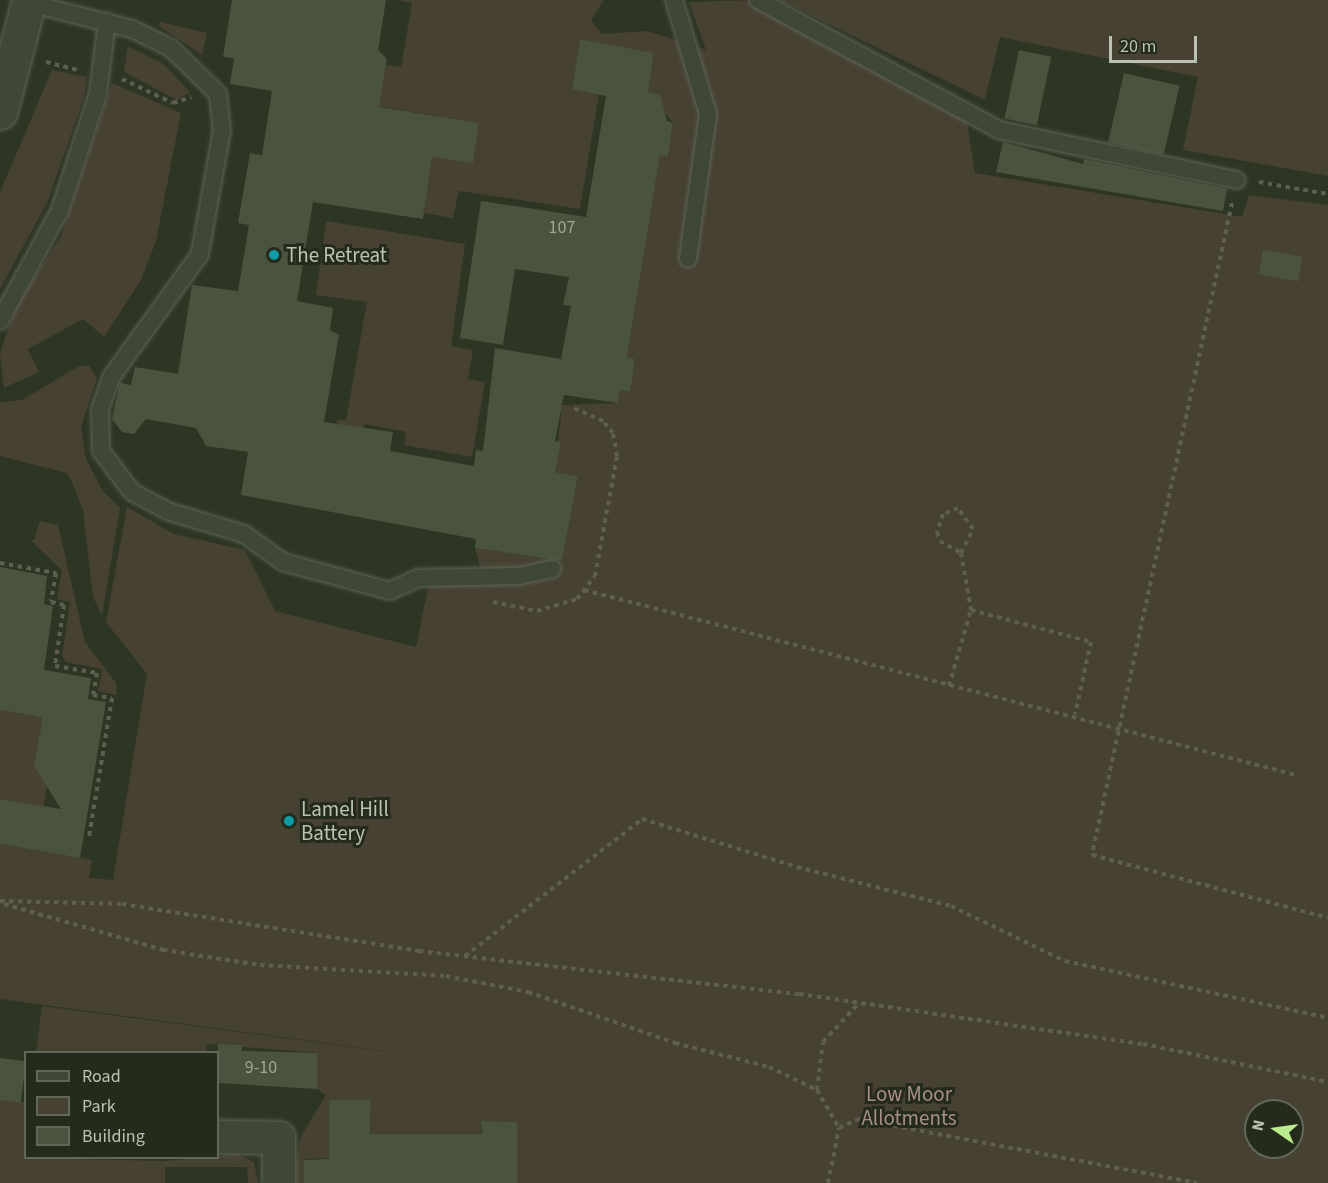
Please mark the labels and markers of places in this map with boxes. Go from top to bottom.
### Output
place label: The Retreat [286,242,387,268]
marker: The Retreat [267,248,281,262]
place label: Lamel Hill Battery [301,796,389,846]
marker: Lamel Hill Battery [282,814,296,828]

